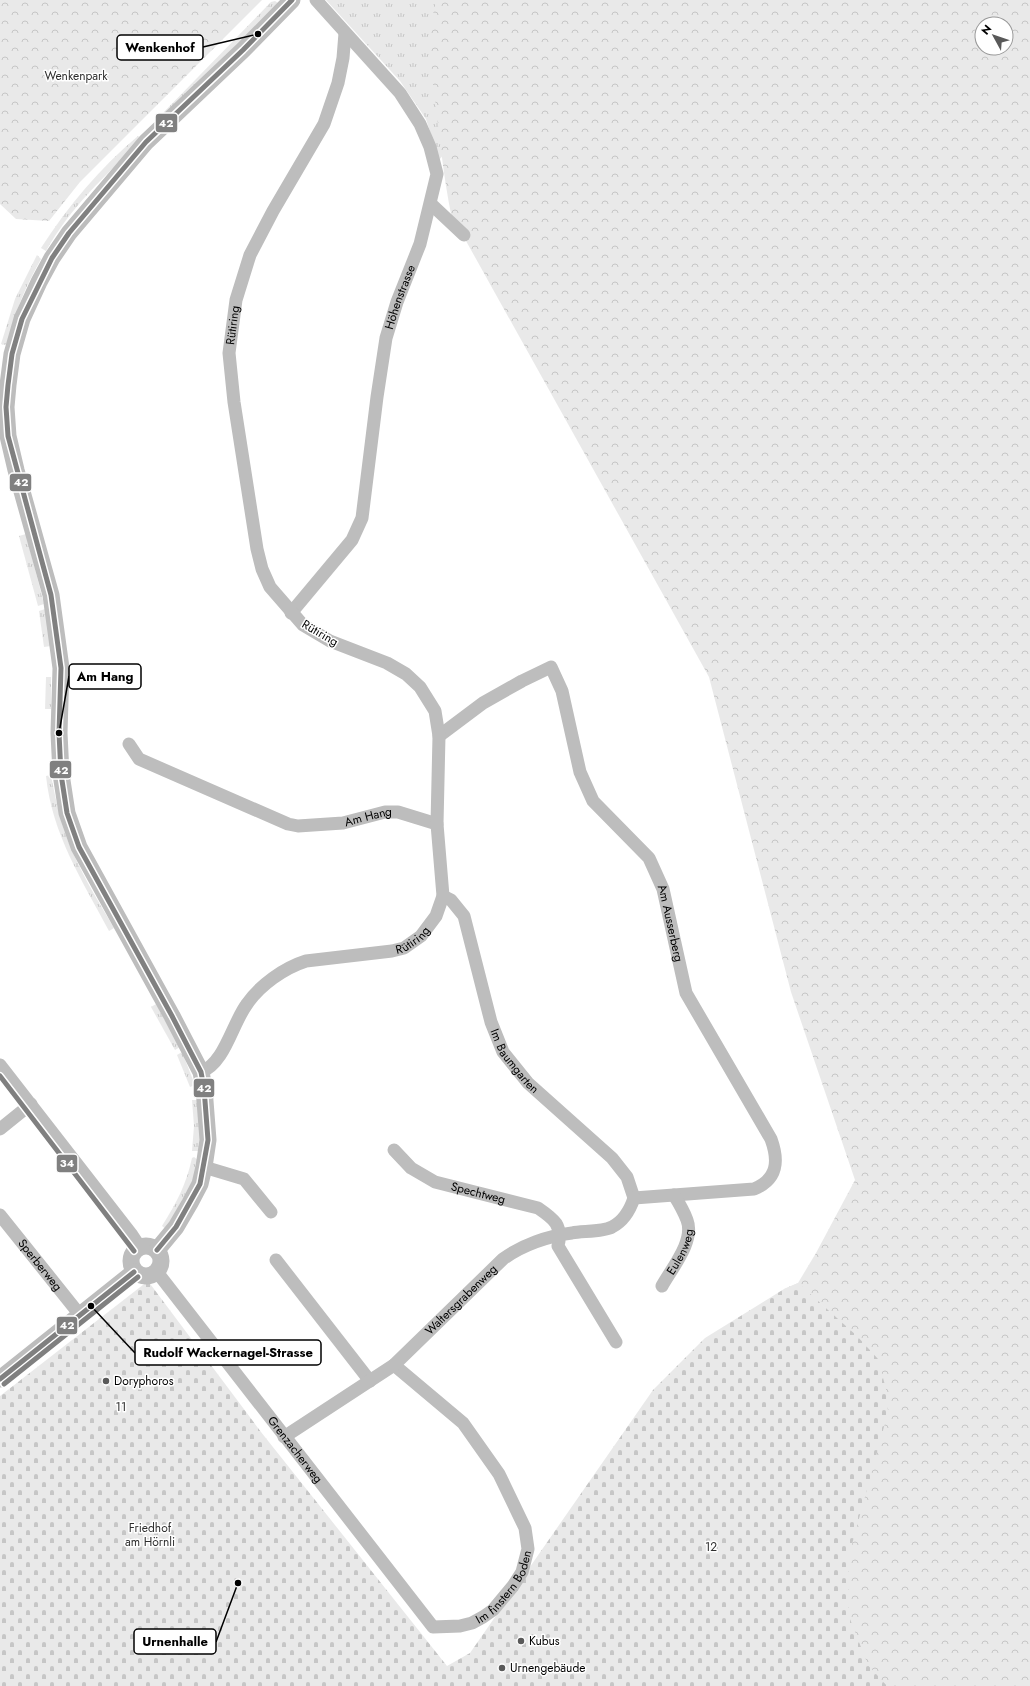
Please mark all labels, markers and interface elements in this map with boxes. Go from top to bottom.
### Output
north arrow [974,16,1014,56]
text: N [977,21,995,38]
callout: Wenkenhof [117,35,203,60]
text: Wenkenhof [125,38,195,57]
park label: Wenkenpark [45,67,108,85]
line badge: 42 [155,113,178,133]
text: 42 [159,115,173,131]
street label: Höhenstrasse [380,262,420,332]
street label: Rütiring [221,304,244,346]
line badge: 42 [9,473,32,492]
text: 42 [14,474,28,490]
street label: Rütiring [298,615,342,651]
callout: Am Hang [69,664,141,689]
text: Am Hang [76,667,133,686]
line badge: 42 [49,760,72,779]
text: 42 [54,762,68,778]
street label: Am Hang [343,803,392,831]
street label: Am Ausserberg [653,881,688,963]
street label: Rütiring [394,922,434,959]
street label: Im Baumgarten [486,1026,543,1098]
line badge: 42 [193,1078,215,1098]
text: 42 [197,1080,211,1096]
line badge: 34 [56,1154,78,1173]
text: 34 [60,1155,75,1171]
street label: Spechtweg [449,1177,507,1208]
street label: Eulenweg [662,1228,698,1279]
street label: Sperberweg [14,1235,66,1295]
street label: Waltersgrabenweg [421,1260,501,1339]
line badge: 42 [56,1316,78,1335]
text: 42 [60,1317,74,1333]
callout: Rudolf Wackernagel-Strasse [135,1340,321,1365]
text: Rudolf Wackernagel-Strasse [143,1343,313,1362]
place label: Doryphoros [114,1372,174,1390]
marker: Doryphoros [101,1376,111,1386]
park label: 11 [116,1398,126,1416]
street label: Grenzacherweg [263,1412,327,1487]
park label: Friedhof am Hörnli [125,1519,175,1551]
park label: 12 [705,1538,717,1556]
street label: Im finstern Boden [472,1548,536,1628]
callout: Urnenhalle [134,1629,216,1654]
text: Urnenhalle [142,1632,208,1651]
place label: Kubus [529,1632,560,1650]
marker: Kubus [516,1636,526,1646]
place label: Urnengebäude [510,1659,585,1677]
marker: Urnengebäude [497,1663,507,1673]

